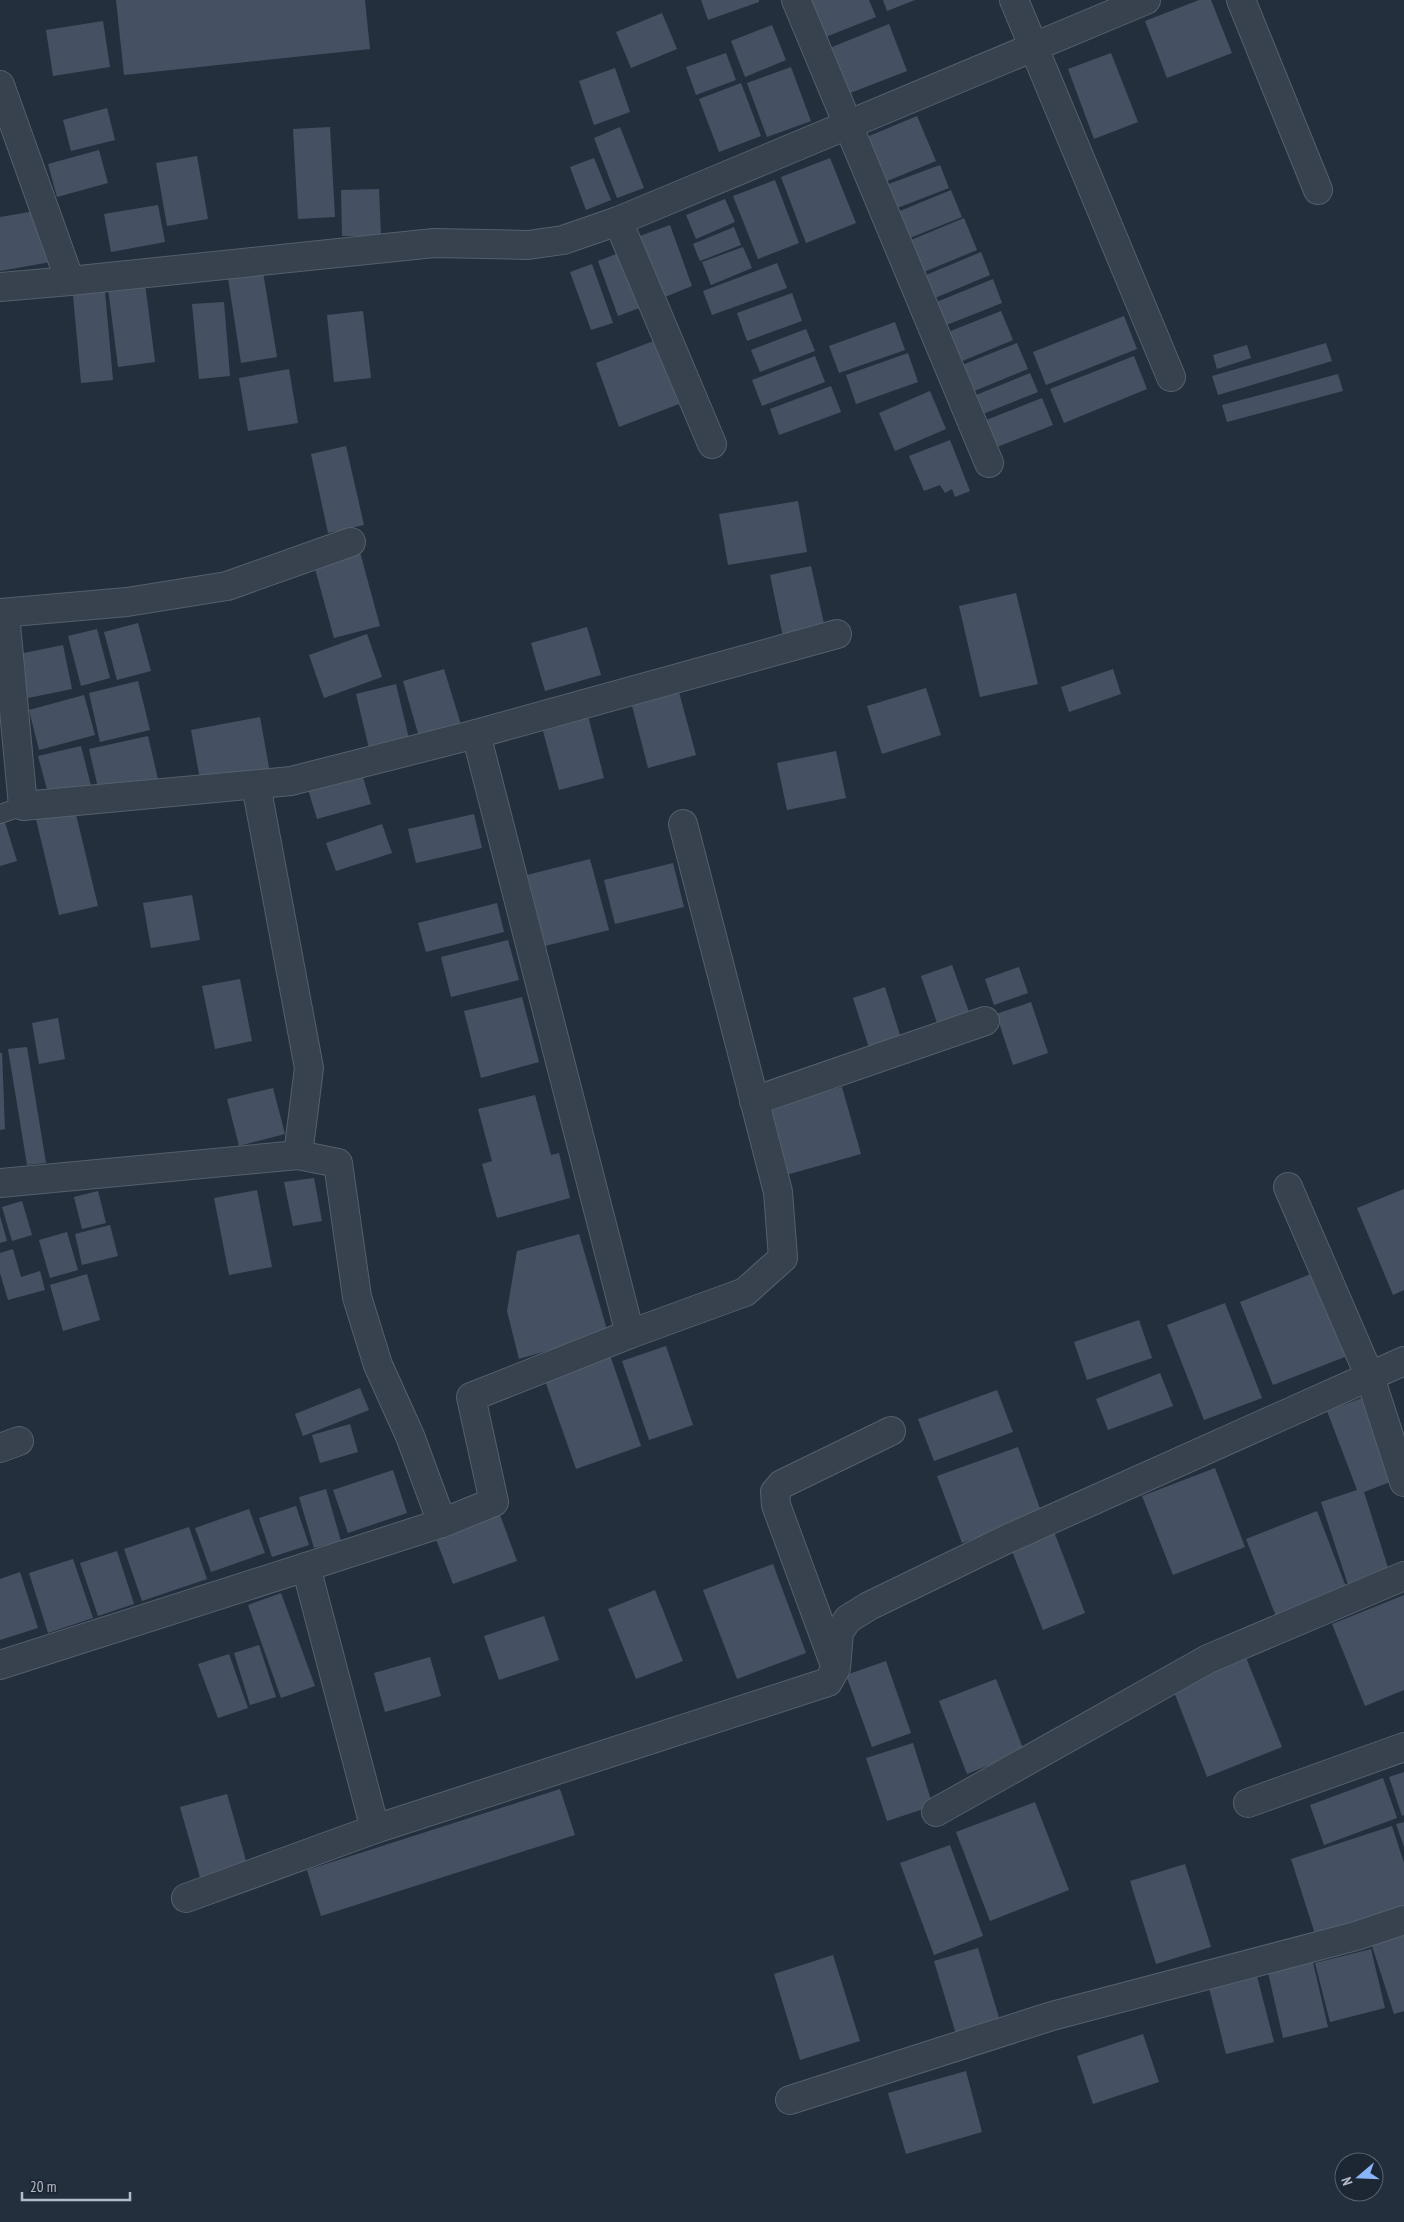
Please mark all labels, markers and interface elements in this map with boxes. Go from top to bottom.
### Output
north arrow [1334,2152,1384,2202]
scale bar [22,2170,130,2202]
text: N [1337,2175,1356,2188]
text: 20 m [30,2177,56,2196]

